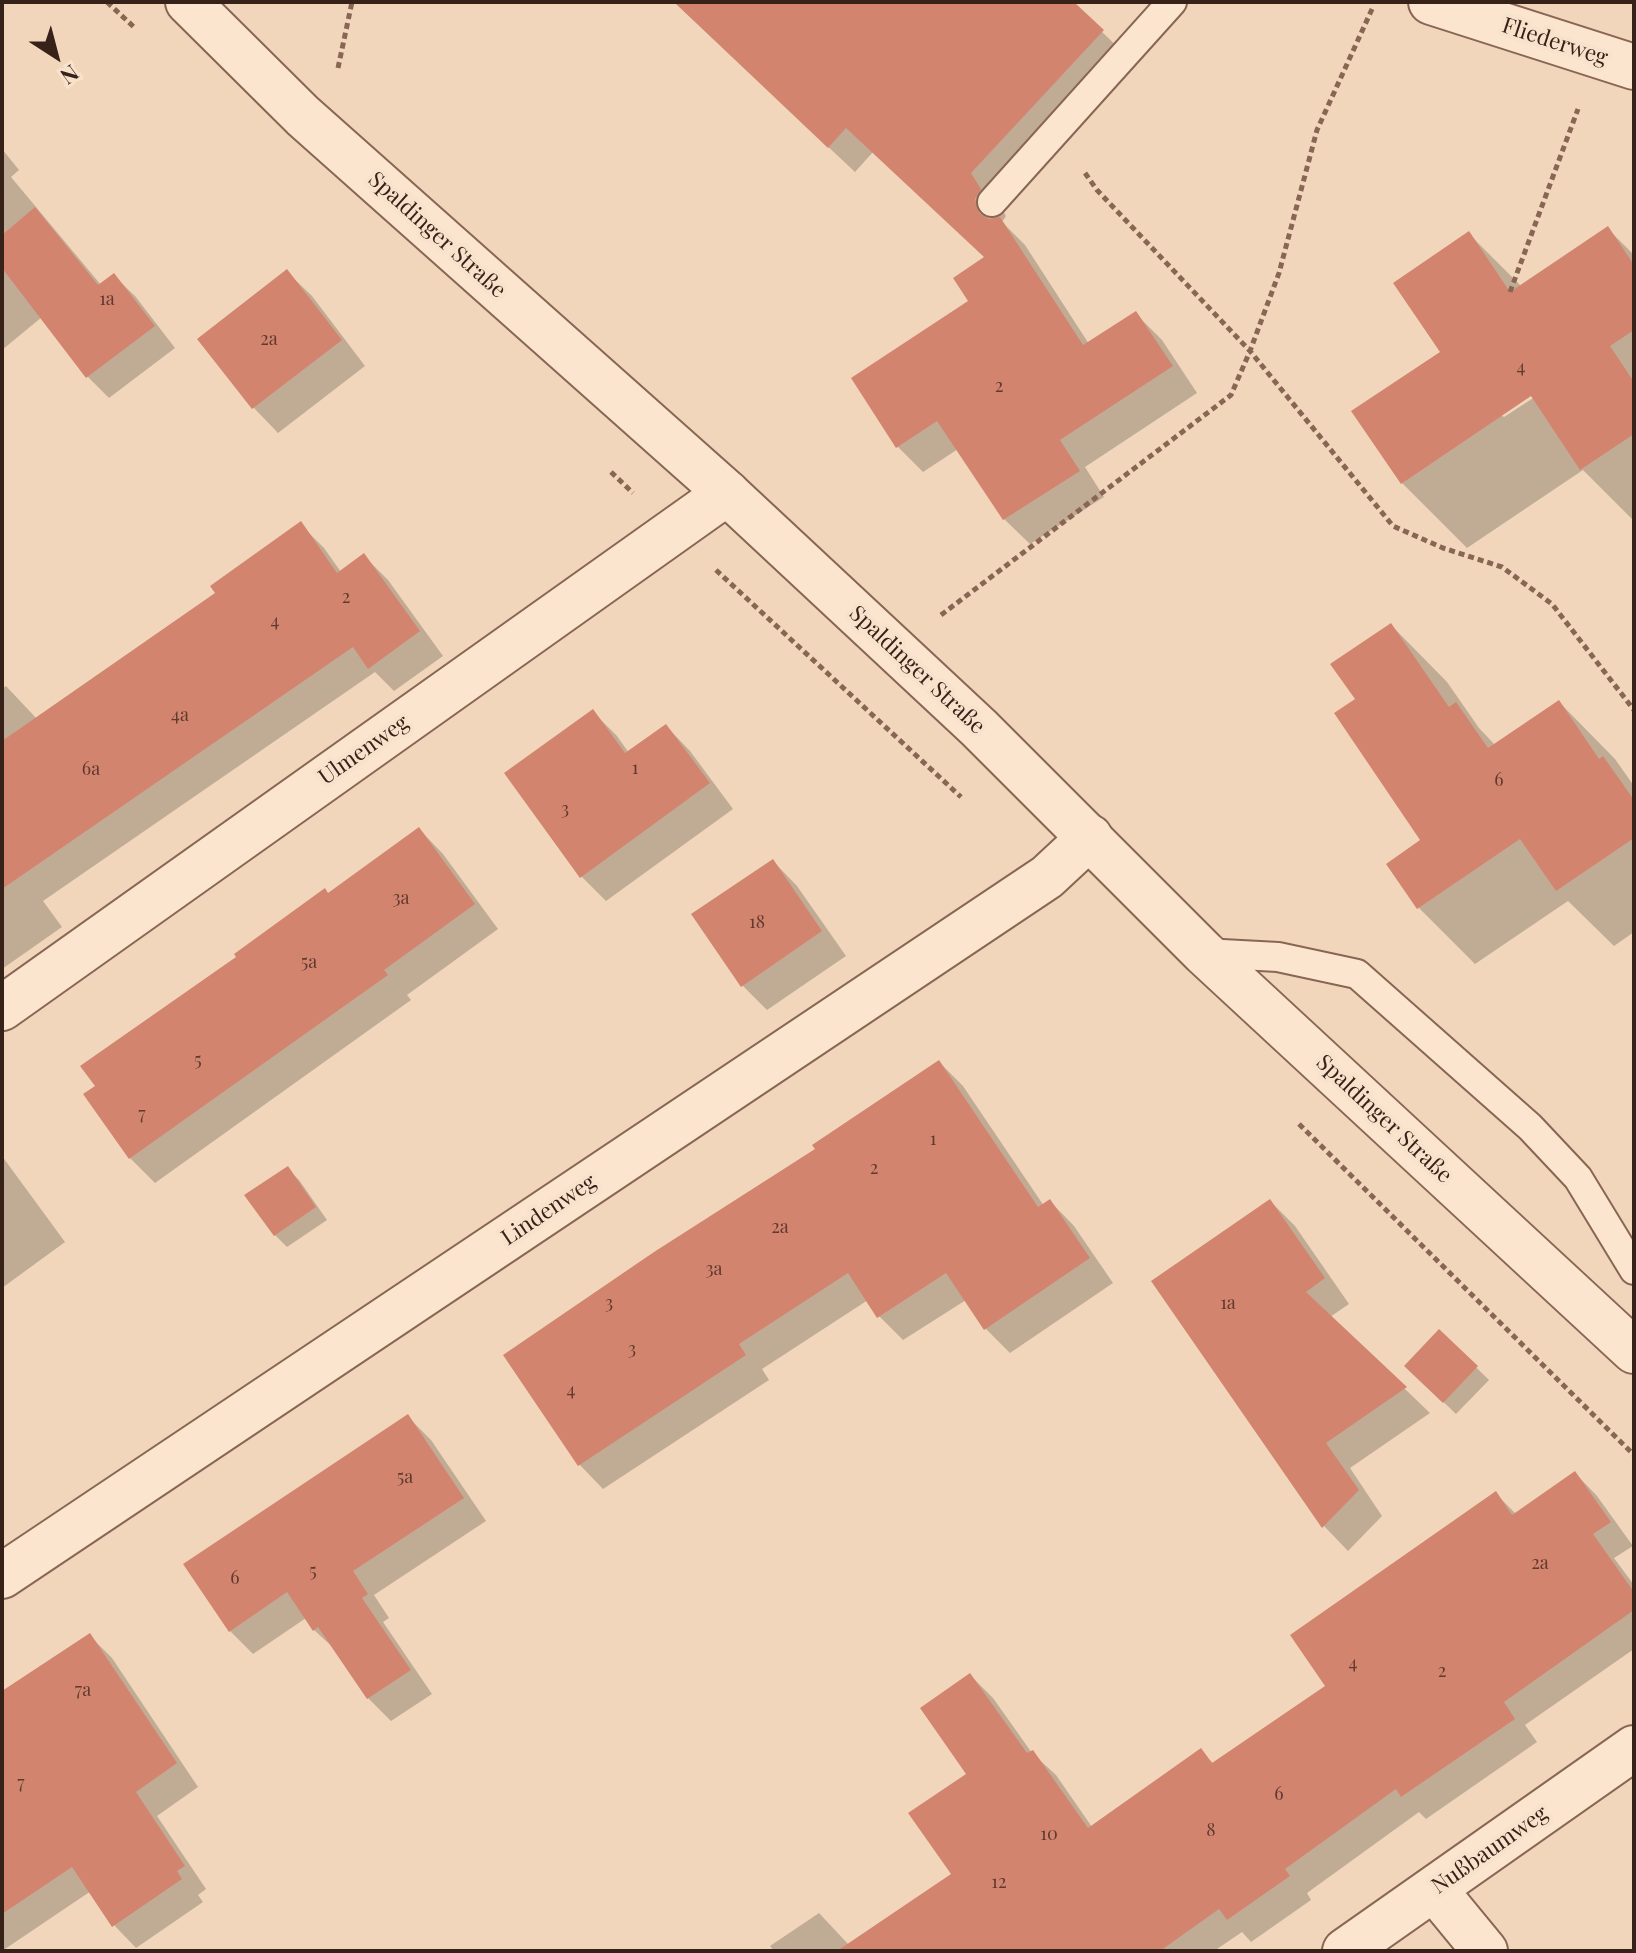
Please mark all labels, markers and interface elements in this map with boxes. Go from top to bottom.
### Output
street label: Fliederweg [1499,13,1611,71]
north arrow [16,16,96,96]
text: N [55,59,85,92]
street label: Spaldinger Straße [363,166,511,304]
house number: 1a [99,288,115,310]
house number: 2a [260,328,278,350]
house number: 4 [1517,356,1525,378]
house number: 2 [995,375,1003,397]
house number: 2 [342,586,350,608]
street label: Spaldinger Straße [844,600,990,740]
house number: 4 [271,610,279,632]
house number: 4a [171,704,189,726]
street label: Ulmenweg [314,709,414,791]
house number: 1 [632,757,638,779]
house number: 6a [82,758,100,780]
house number: 6 [1494,769,1504,791]
house number: 3 [561,798,569,820]
house number: 3a [392,887,410,909]
house number: 18 [749,911,765,933]
house number: 5a [301,951,317,973]
house number: 5 [194,1049,202,1071]
street label: Spaldinger Straße [1311,1049,1457,1189]
house number: 7 [138,1103,146,1125]
house number: 1 [930,1128,936,1150]
house number: 2 [870,1157,878,1179]
street label: Lindenweg [496,1169,602,1251]
house number: 2a [771,1216,789,1238]
house number: 3a [705,1258,723,1280]
house number: 3 [605,1292,613,1314]
house number: 1a [1220,1292,1236,1314]
house number: 3 [628,1338,636,1360]
house number: 4 [567,1379,575,1401]
house number: 5a [397,1466,413,1488]
house number: 2a [1531,1552,1549,1574]
house number: 5 [309,1560,317,1582]
house number: 6 [230,1567,240,1589]
house number: 4 [1349,1652,1357,1674]
house number: 2 [1438,1660,1446,1682]
house number: 7a [75,1679,91,1701]
house number: 7 [17,1772,25,1794]
house number: 6 [1274,1783,1284,1805]
street label: Nußbaumweg [1427,1800,1553,1900]
house number: 8 [1206,1819,1216,1841]
house number: 10 [1040,1823,1058,1845]
house number: 12 [991,1871,1007,1893]

